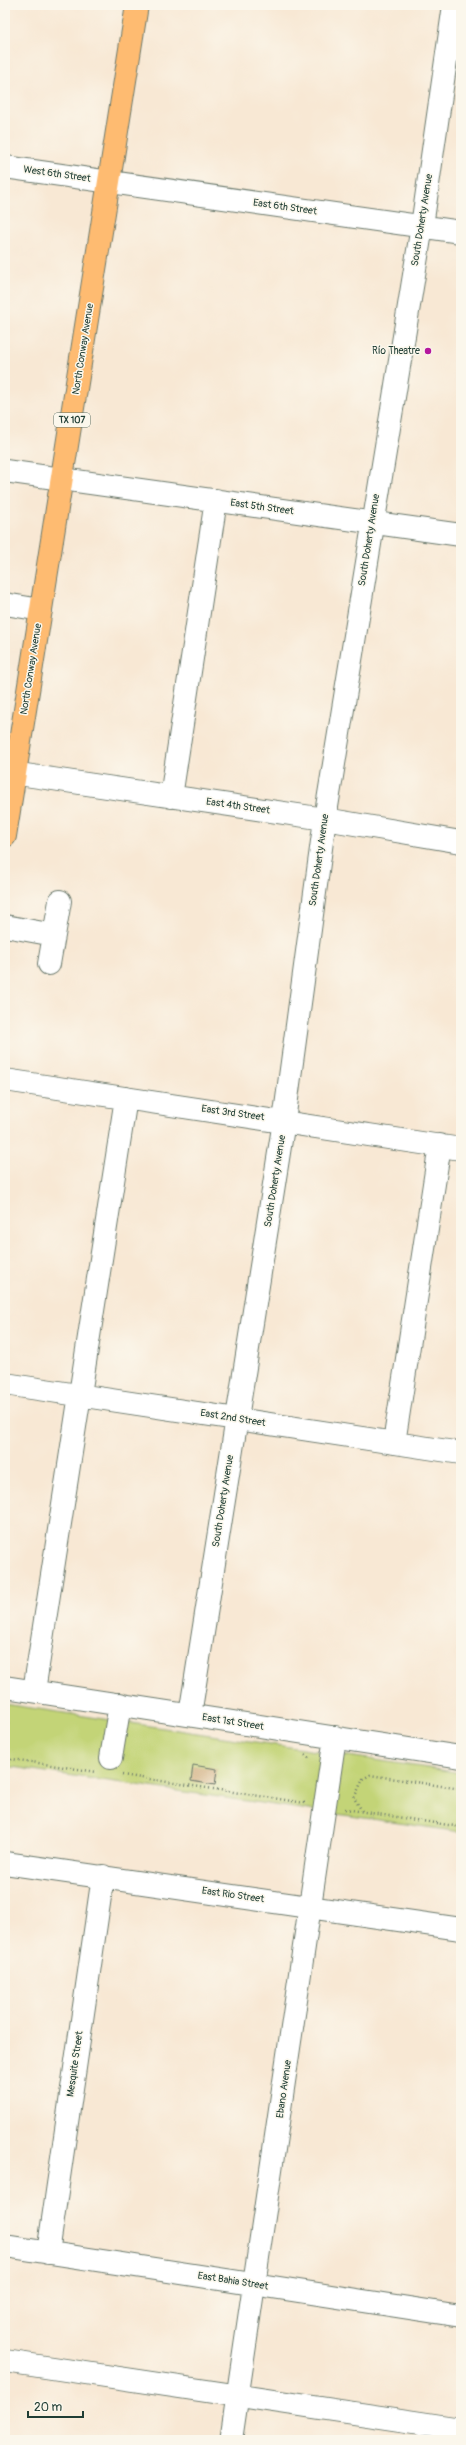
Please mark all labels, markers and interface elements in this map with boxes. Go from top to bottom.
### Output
street label: West 6th Street [23,163,92,185]
street label: South Doherty Avenue [409,173,435,267]
street label: East 6th Street [252,197,319,218]
street label: North Conway Avenue [70,302,96,396]
place label: Río Theatre [372,345,420,357]
marker: Río Theatre [423,346,433,356]
road number: TX 107 [54,413,90,427]
street label: South Doherty Avenue [356,493,382,587]
street label: East 5th Street [229,497,295,518]
street label: North Conway Avenue [18,622,44,716]
street label: East 4th Street [205,796,272,817]
street label: South Doherty Avenue [307,813,331,907]
street label: East 3rd Street [201,1103,266,1124]
street label: South Doherty Avenue [262,1134,288,1228]
street label: East 2nd Street [199,1407,267,1429]
street label: South Doherty Avenue [210,1454,236,1548]
street label: East 1st Street [201,1711,266,1733]
street label: East Rio Street [201,1885,266,1905]
street label: Mesquite Street [64,2029,86,2098]
street label: Ebano Avenue [274,2059,294,2119]
street label: East Bahia Street [197,2269,270,2293]
scale bar [28,2393,83,2419]
text: 20 m [34,2400,63,2415]

